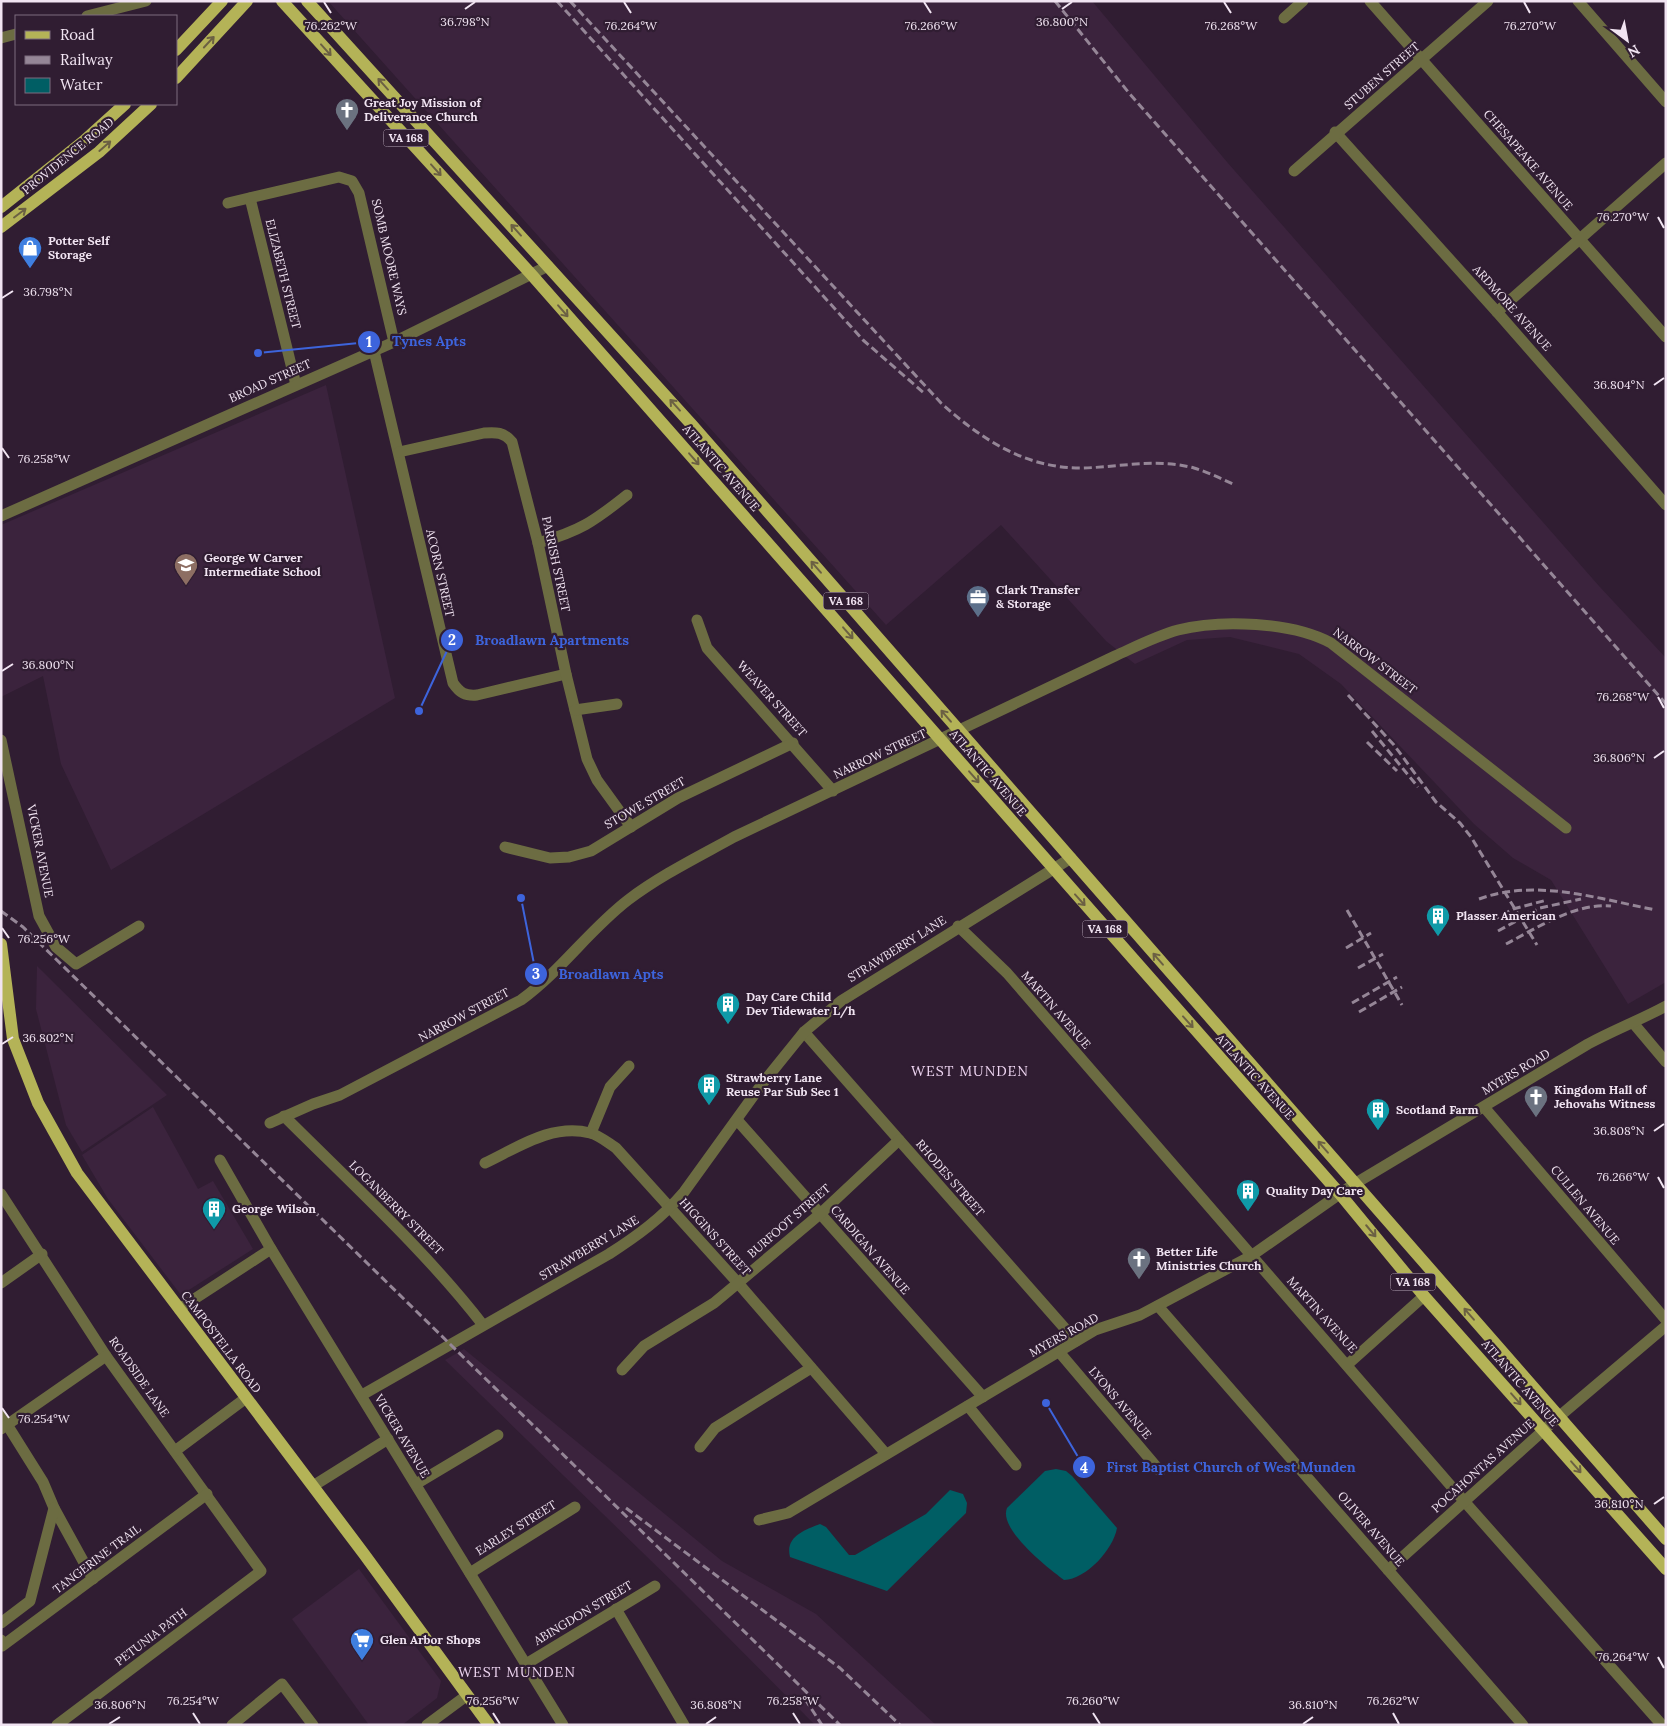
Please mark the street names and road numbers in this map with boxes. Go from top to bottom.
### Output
street label: STUBEN STREET [1341,39,1423,113]
street label: CHESAPEAKE AVENUE [1481,106,1576,213]
street label: PROVIDENCE ROAD [19,114,117,197]
road number: VA 168 [384,130,428,146]
street label: SOMB MOORE WAYS [369,197,410,317]
street label: ELIZABETH STREET [263,217,304,331]
street label: ARDMORE AVENUE [1469,261,1555,354]
street label: BROAD STREET [226,356,314,405]
street label: ATLANTIC AVENUE [679,421,763,514]
street label: PARRISH STREET [539,515,574,613]
street label: ACORN STREET [423,527,458,619]
road number: VA 168 [824,592,868,610]
street label: NARROW STREET [1331,624,1420,697]
street label: WEAVER STREET [734,658,811,740]
street label: NARROW STREET [831,725,929,782]
street label: ATLANTIC AVENUE [946,726,1030,819]
street label: STOWE STREET [602,773,688,832]
street label: VICKER AVENUE [24,802,57,899]
street label: STRAWBERRY LANE [845,912,949,985]
road number: VA 168 [1082,921,1128,938]
street label: MARTIN AVENUE [1019,968,1094,1052]
street label: NARROW STREET [416,984,512,1045]
street label: ATLANTIC AVENUE [1212,1030,1298,1122]
street label: MYERS ROAD [1479,1045,1553,1098]
street label: RHODES STREET [913,1136,988,1219]
street label: LOGANBERRY STREET [346,1157,447,1258]
street label: CULLEN AVENUE [1548,1162,1623,1247]
street label: BURFOOT STREET [744,1180,833,1261]
street label: HIGGINS STREET [677,1195,754,1279]
street label: CARDIGAN AVENUE [828,1202,913,1297]
street label: STRAWBERRY LANE [536,1212,641,1283]
street label: MARTIN AVENUE [1284,1273,1361,1356]
road number: VA 168 [1390,1274,1436,1290]
street label: CAMPOSTELLA ROAD [178,1288,265,1396]
street label: MYERS ROAD [1026,1309,1101,1360]
street label: ROADSIDE LANE [106,1334,173,1420]
street label: ATLANTIC AVENUE [1478,1336,1562,1429]
street label: LYONS AVENUE [1086,1363,1155,1442]
street label: VICKER AVENUE [371,1391,433,1480]
street label: POCAHONTAS AVENUE [1428,1415,1537,1516]
street label: OLIVER AVENUE [1335,1488,1408,1569]
street label: EARLEY STREET [473,1497,559,1558]
street label: TANGERINE TRAIL [50,1521,144,1597]
street label: ABINGDON STREET [530,1577,635,1648]
street label: PETUNIA PATH [112,1605,190,1669]

